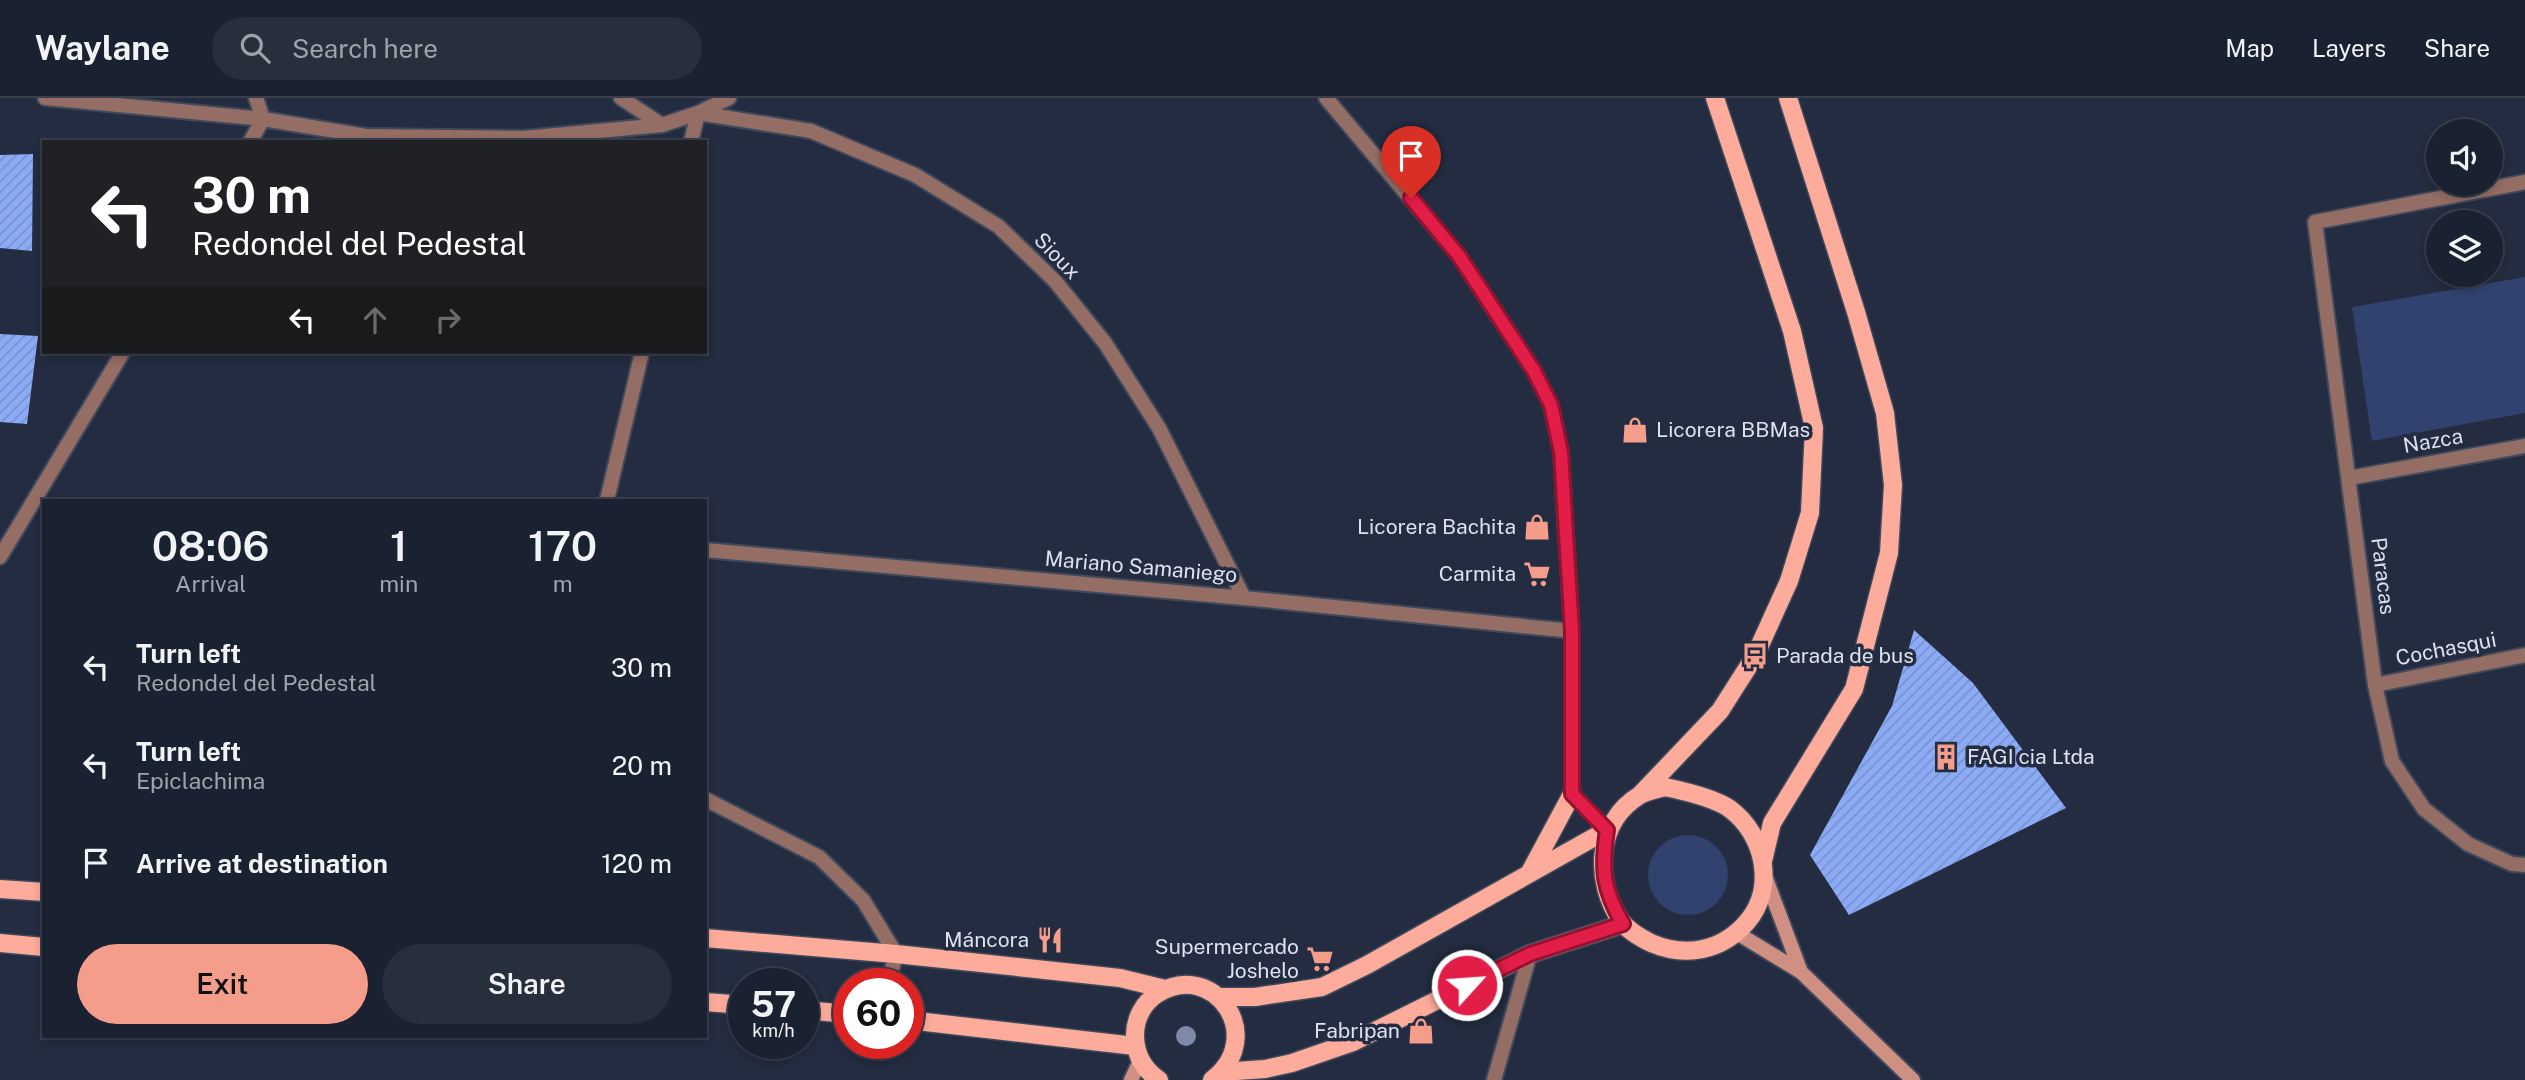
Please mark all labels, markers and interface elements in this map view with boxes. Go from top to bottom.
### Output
search box [212,17,702,80]
text: Waylane [35,29,170,67]
icon: search [236,29,274,67]
text: Search here [292,33,438,64]
text: Map [2225,34,2274,62]
text: Layers [2312,34,2386,62]
text: Share [2424,34,2490,62]
map controls [2426,119,2503,287]
button: sound [2426,119,2503,196]
pin [1381,126,1441,198]
icon: arrive [1392,137,1430,175]
text: 30 m [192,166,311,224]
icon: left [77,168,168,259]
button: layers [2426,210,2503,287]
text: Redondel del Pedestal [192,225,527,262]
street label: Sioux [1029,227,1086,284]
icon: left [283,301,321,339]
icon: ahead [356,301,394,339]
icon: right [429,301,467,339]
shop icon: Licorera BBMas [1620,415,1650,445]
place label: Licorera BBMas [1656,417,1810,442]
street label: Nazca [2401,423,2465,458]
shop icon: Licorera Bachita [1522,512,1552,542]
place label: Licorera Bachita [1357,514,1516,539]
text: 08:06 [152,521,269,570]
text: 1 [390,521,408,570]
text: 170 [528,521,597,570]
street label: Paracas [2366,536,2401,616]
street label: Mariano Samaniego [1044,546,1238,587]
supermarket icon: Carmita [1522,559,1552,589]
place label: Carmita [1439,561,1516,586]
text: Arrival [175,570,246,597]
text: min [379,570,418,597]
text: m [553,570,573,597]
street label: Cochasqui [2394,627,2498,670]
text: Turn left [136,638,241,669]
bus stop icon: Parada de bus [1740,641,1770,671]
place label: Parada de bus [1776,643,1914,668]
icon: left [77,648,115,686]
text: 30 m [611,652,672,683]
text: Redondel del Pedestal [136,669,377,696]
text: Turn left [136,736,241,767]
building icon: FAGI cia Ltda [1931,742,1961,772]
place label: FAGI cia Ltda [1967,744,2095,769]
icon: left [77,746,115,784]
text: 20 m [612,750,672,781]
text: Epiclachima [136,767,265,794]
icon: arrive [77,844,115,882]
text: Arrive at destination [136,848,388,879]
text: 120 m [601,848,672,879]
restaurant icon: Máncora [1035,925,1065,955]
place label: Máncora [944,927,1029,952]
place label: Supermercado Joshelo [1155,934,1299,983]
button: Exit [77,944,368,1024]
button: Share [382,944,672,1024]
supermarket icon: Supermercado Joshelo [1305,944,1335,974]
position arrow [1430,948,1504,1022]
speed limit sign: 60 [833,968,924,1059]
text: 57 [751,984,796,1025]
shop icon: Fabripan [1406,1016,1436,1046]
place label: Fabripan [1314,1018,1400,1043]
text: km/h [752,1020,795,1041]

